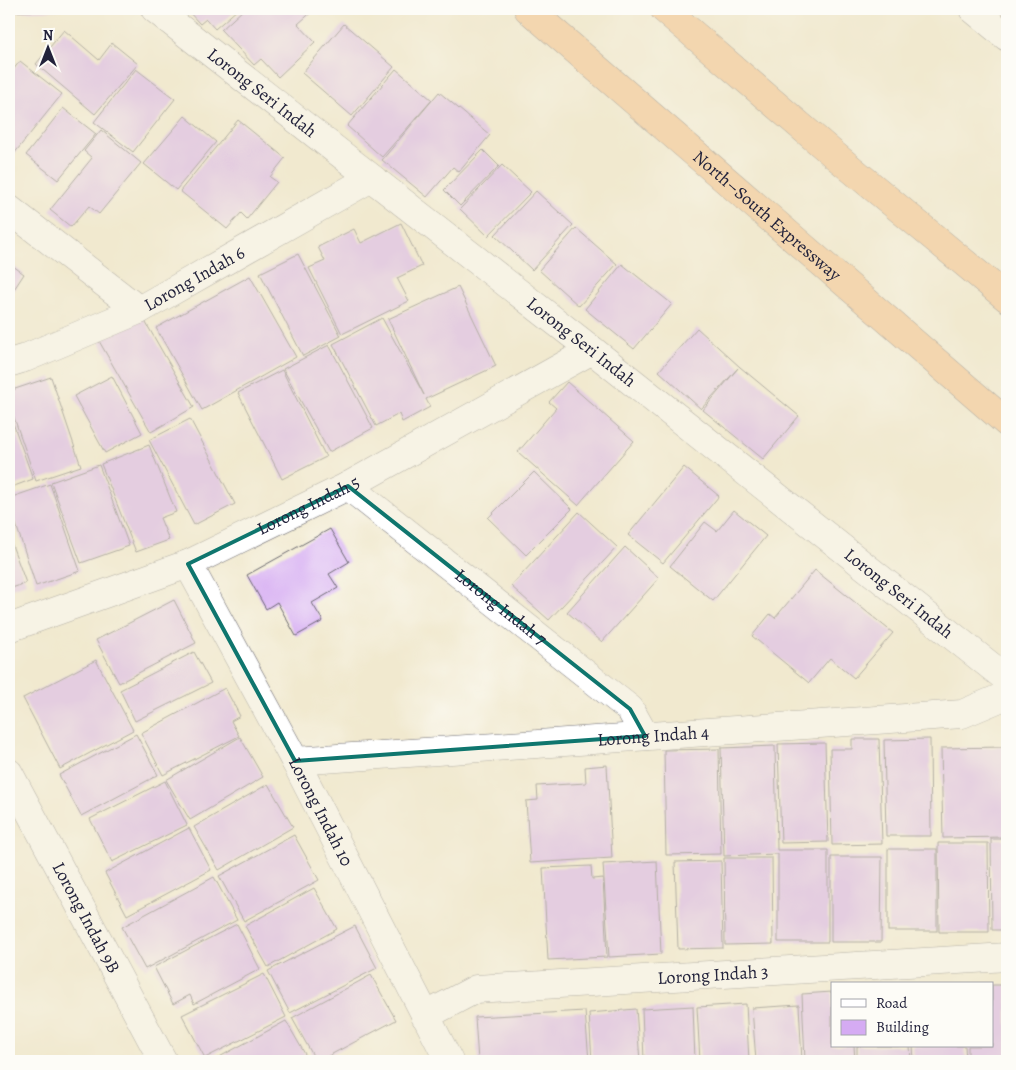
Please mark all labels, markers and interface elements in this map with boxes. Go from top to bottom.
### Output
north arrow [22,22,72,72]
text: N [43,26,53,45]
street label: Lorong Seri Indah [202,42,322,143]
street label: North–South Expressway [688,145,847,287]
street label: Lorong Indah 6 [140,240,249,317]
street label: Lorong Seri Indah [522,291,641,393]
street label: Lorong Indah 5 [253,470,364,541]
street label: Lorong Seri Indah [839,543,959,644]
street label: Lorong Indah 7 [450,563,552,651]
street label: Lorong Indah 4 [596,720,710,752]
street label: Lorong Indah 10 [283,753,359,870]
street label: Lorong Indah 9B [47,858,126,977]
street label: Lorong Indah 3 [657,959,769,990]
legend [831,982,994,1048]
text: Road [876,993,908,1013]
text: Building [876,1017,929,1037]

